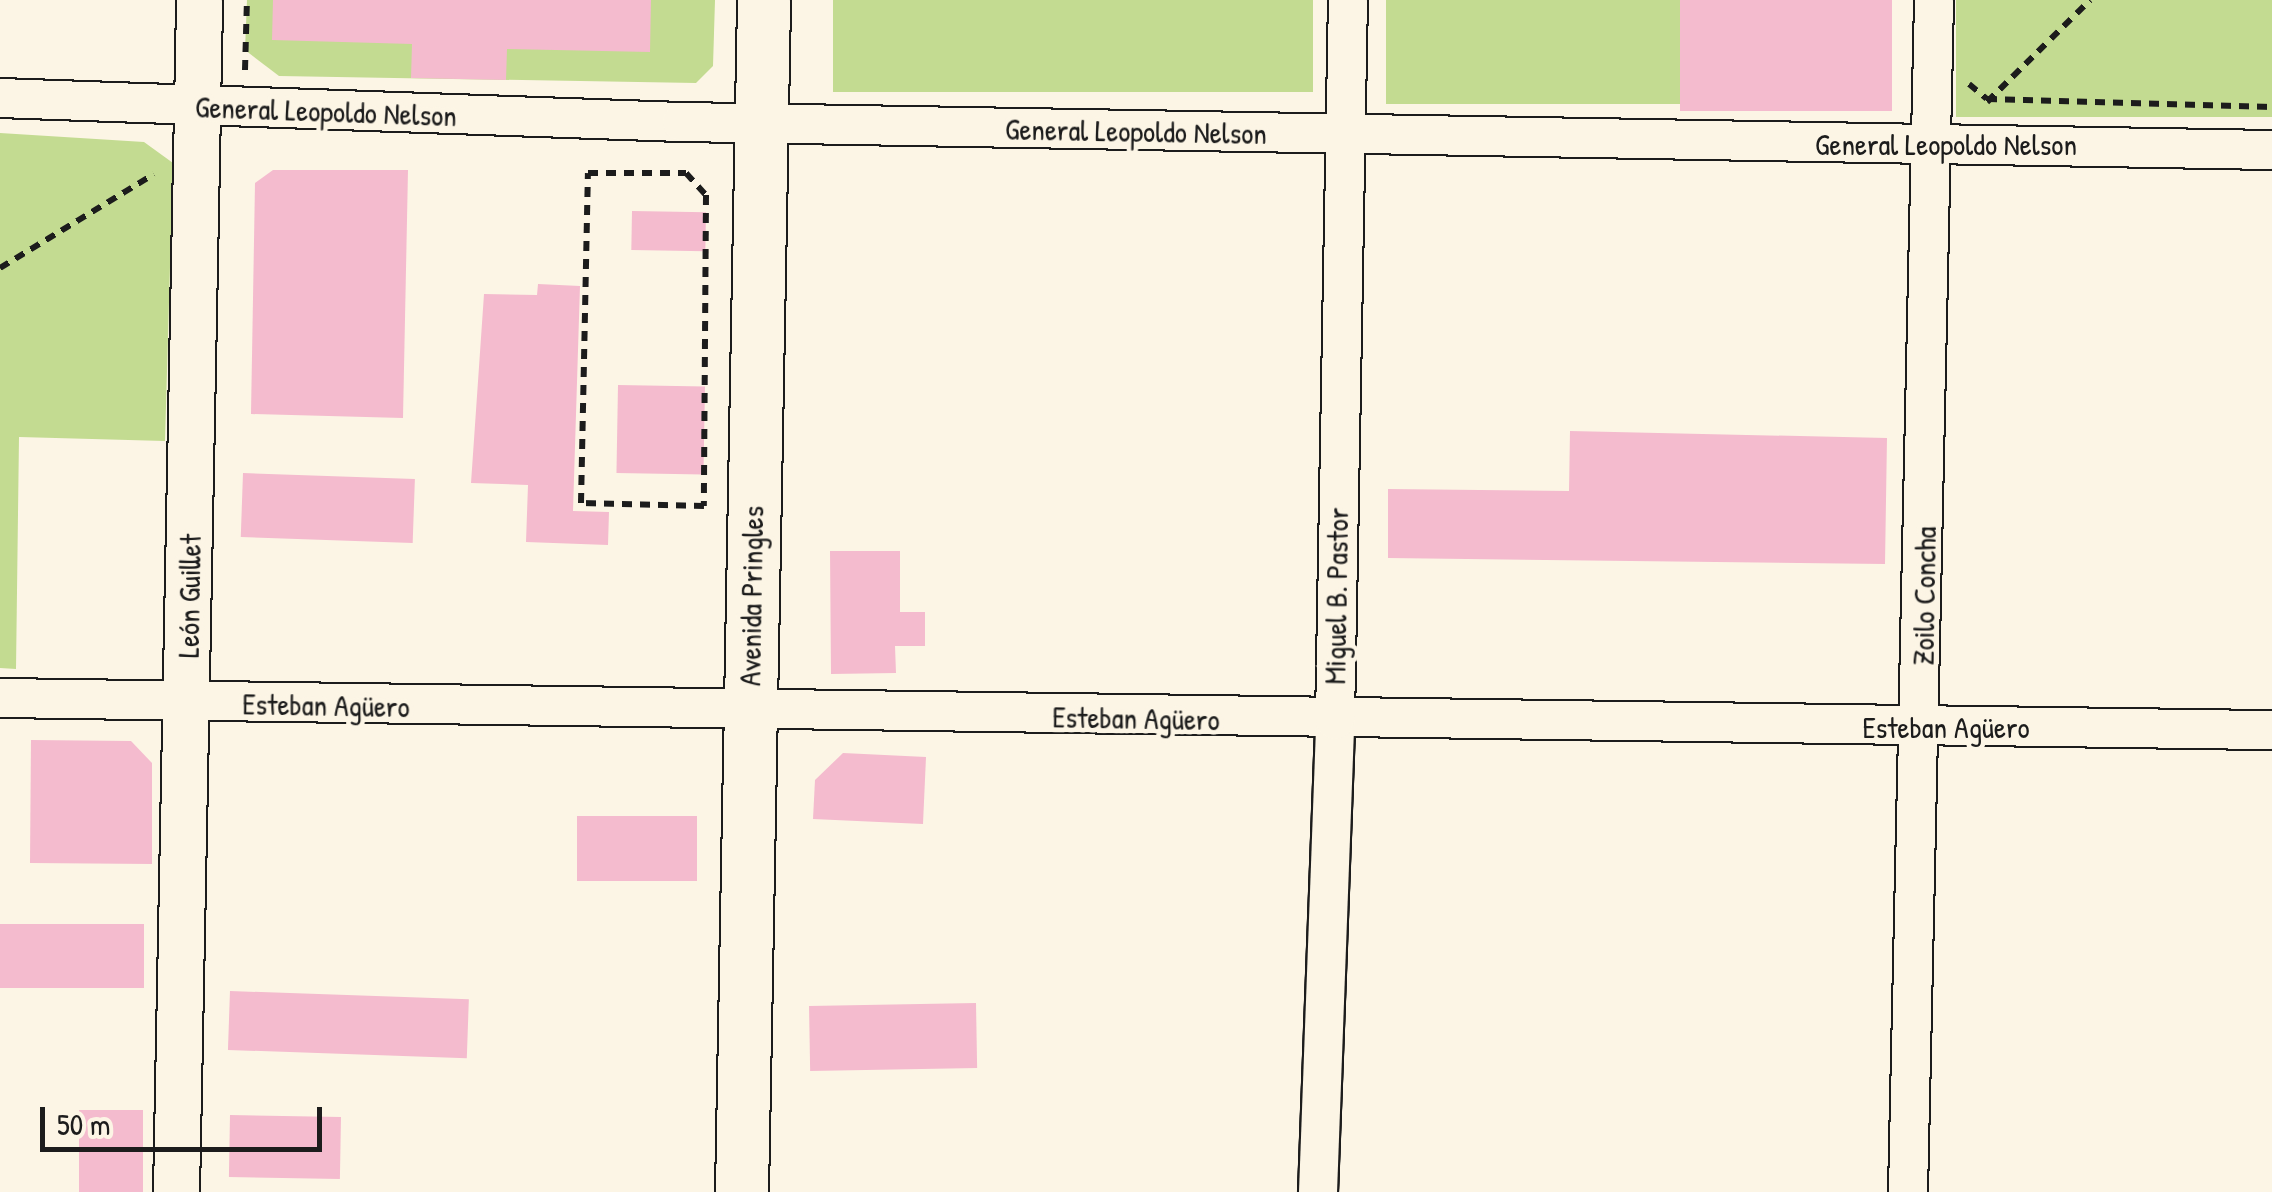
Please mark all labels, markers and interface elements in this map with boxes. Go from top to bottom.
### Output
street label: General Leopoldo Nelson [195,88,457,134]
street label: General Leopoldo Nelson [1005,111,1267,151]
street label: General Leopoldo Nelson [1815,126,2077,162]
street label: Avenida Pringles [731,506,771,686]
street label: Miguel B. Pastor [1316,507,1356,685]
street label: Zoilo Concha [1905,526,1943,666]
street label: León Guillet [170,534,208,658]
street label: Esteban Agüero [242,686,410,724]
street label: Esteban Agüero [1052,699,1220,737]
street label: Esteban Agüero [1862,709,2030,745]
scale bar [45,1087,328,1149]
text: 50 m [57,1104,110,1144]

